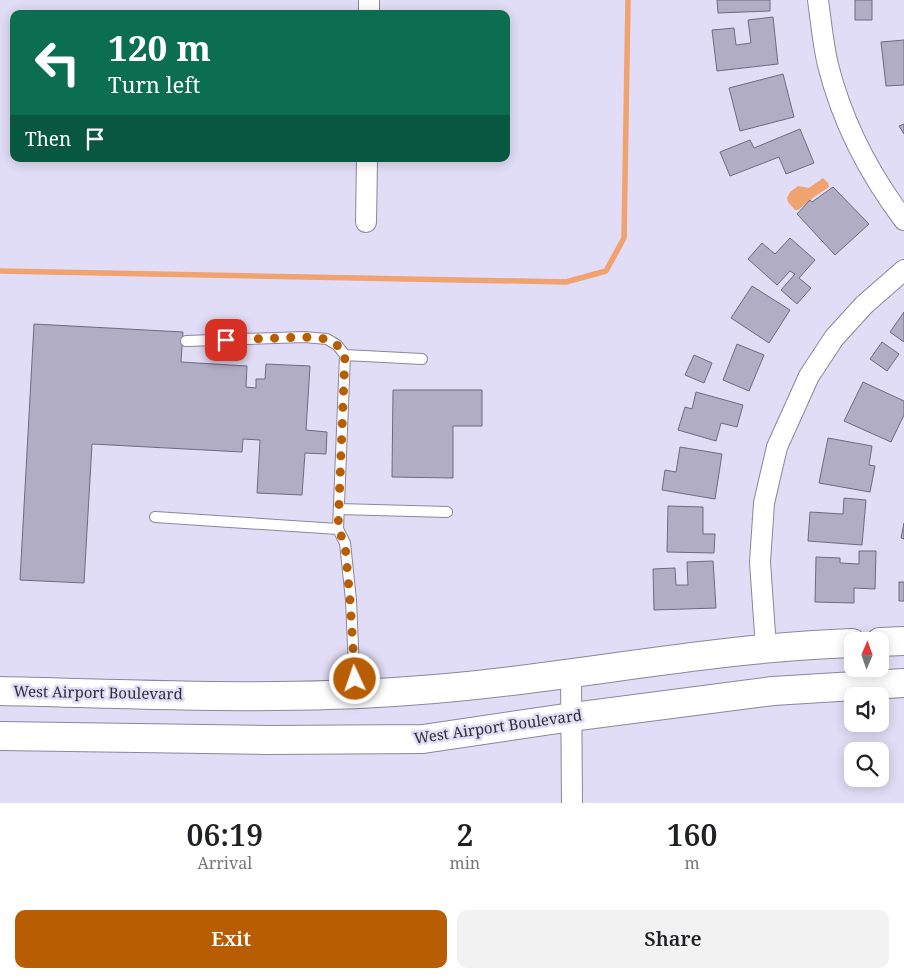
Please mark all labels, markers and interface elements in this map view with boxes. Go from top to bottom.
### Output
text: 120 m [108,24,211,71]
icon: left [25,30,90,95]
text: Turn left [108,69,200,99]
icon: arrive [81,125,109,153]
text: Then [25,126,71,152]
pin [205,319,247,361]
icon: arrive [212,326,240,354]
north arrow [844,632,889,678]
map controls [844,632,889,787]
position arrow [328,652,380,704]
street label: West Airport Boulevard [13,681,183,703]
button: sound [844,687,889,732]
street label: West Airport Boulevard [413,704,583,748]
button: search [844,742,889,787]
text: 06:19 [187,814,263,855]
text: 2 [456,814,473,855]
text: 160 [667,814,717,855]
text: Arrival [197,852,252,874]
text: min [450,852,480,874]
text: m [685,852,700,874]
button: Exit [15,910,447,968]
button: Share [457,910,889,968]

